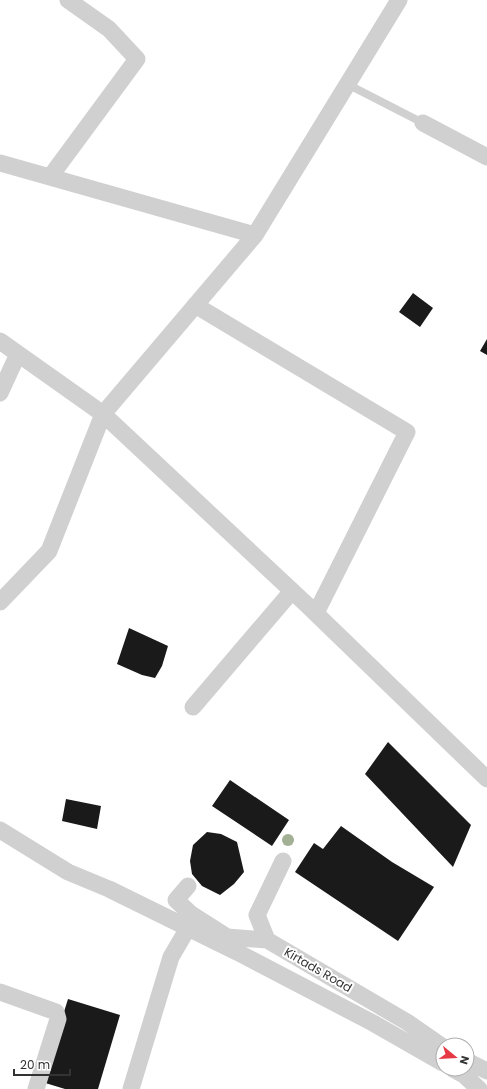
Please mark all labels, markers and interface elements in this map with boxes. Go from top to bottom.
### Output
street label: Kirtads Road [281,943,355,996]
north arrow [435,1037,475,1077]
scale bar [14,1051,70,1077]
text: N [456,1054,473,1067]
text: 20 m [20,1056,50,1073]

